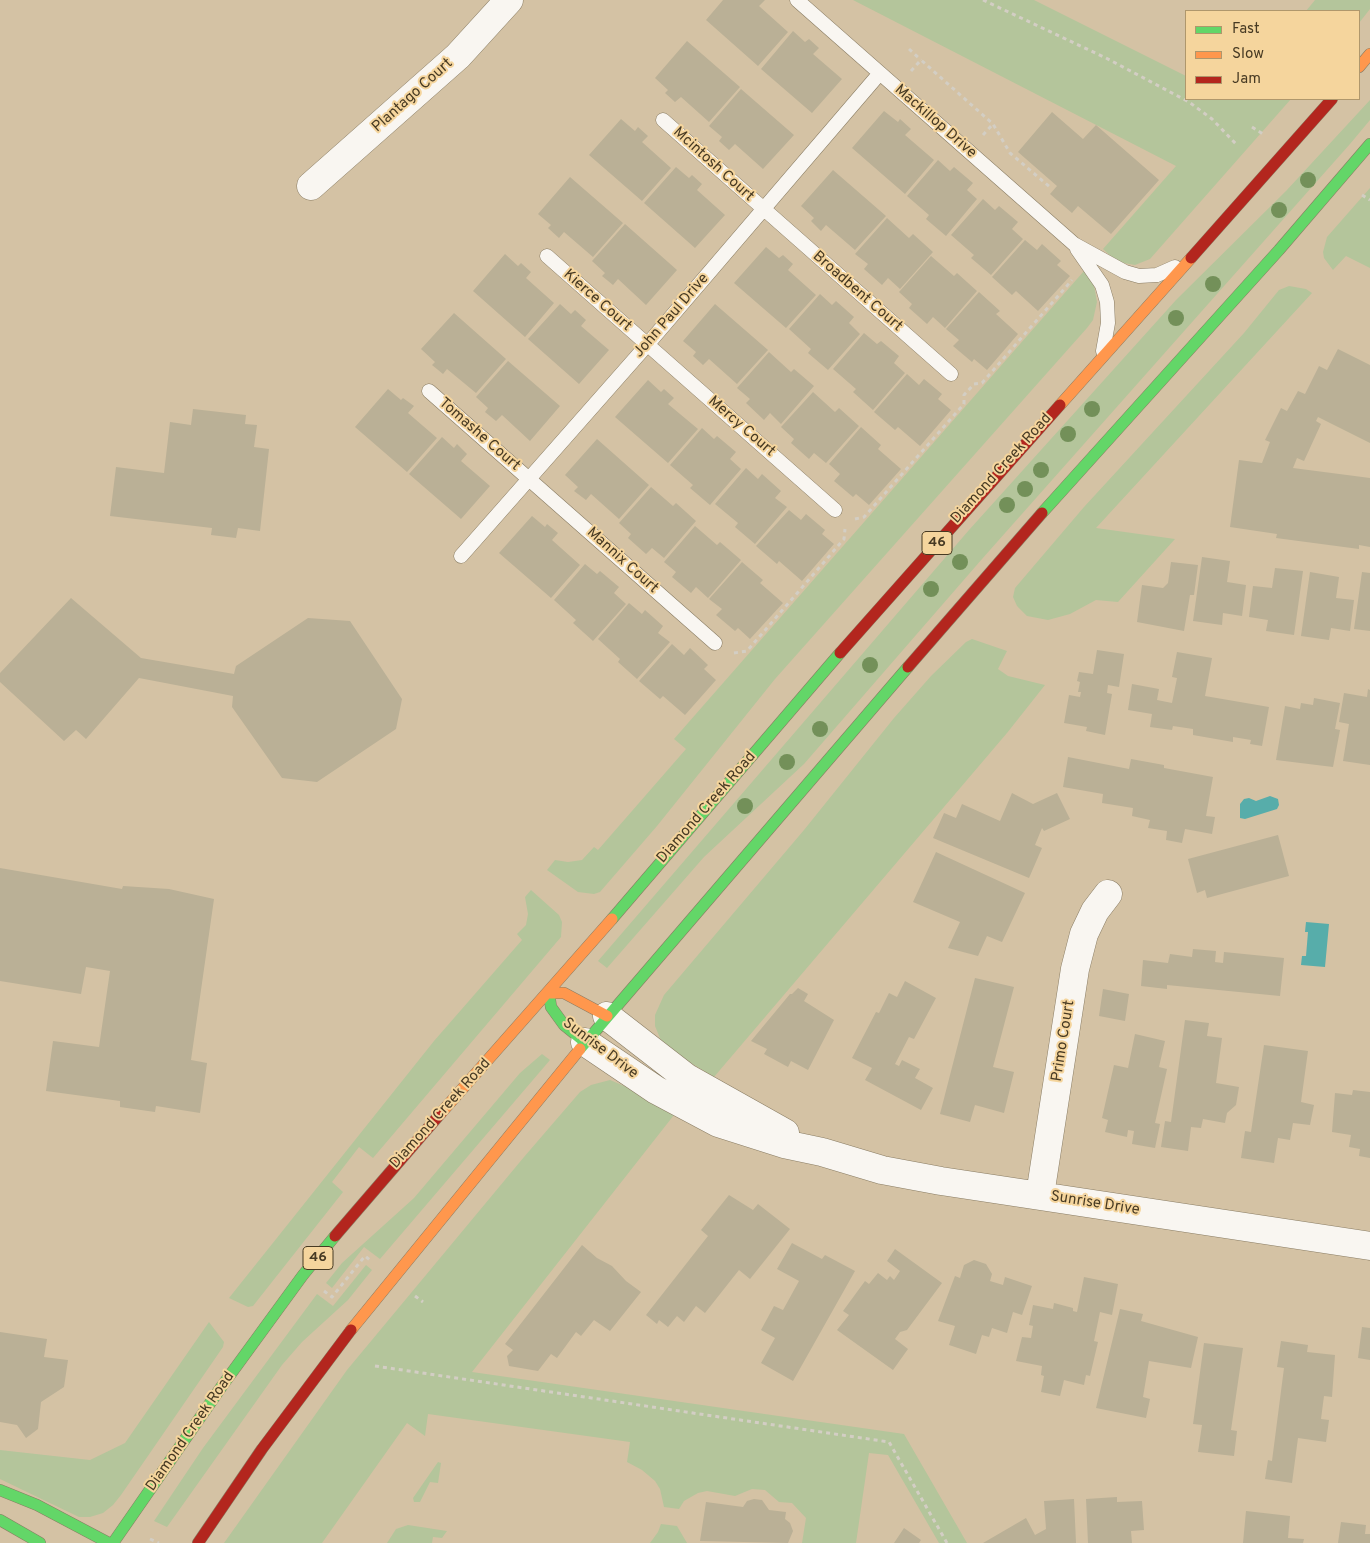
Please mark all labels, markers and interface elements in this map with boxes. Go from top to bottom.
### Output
legend [1185,10,1360,100]
text: Fast [1232,20,1260,39]
text: Slow [1232,45,1264,64]
street label: Plantago Court [369,55,457,137]
text: Jam [1232,70,1261,89]
street label: Mackillop Drive [890,82,980,162]
street label: Mcintosh Court [669,124,757,206]
street label: Broadbent Court [808,248,906,336]
street label: Kierce Court [559,266,635,336]
street label: John Paul Drive [631,270,713,362]
street label: Mercy Court [704,393,778,461]
street label: Tomashe Court [435,395,523,475]
street label: Diamond Creek Road [948,410,1056,528]
street label: Mannix Court [582,524,662,598]
road number: 46 [922,532,952,554]
street label: Diamond Creek Road [654,749,760,867]
street label: Primo Court [1049,999,1079,1083]
street label: Sunrise Drive [559,1015,641,1083]
street label: Diamond Creek Road [387,1055,495,1173]
street label: Sunrise Drive [1049,1188,1141,1220]
road number: 46 [303,1246,333,1270]
street label: Diamond Creek Road [143,1369,239,1495]

